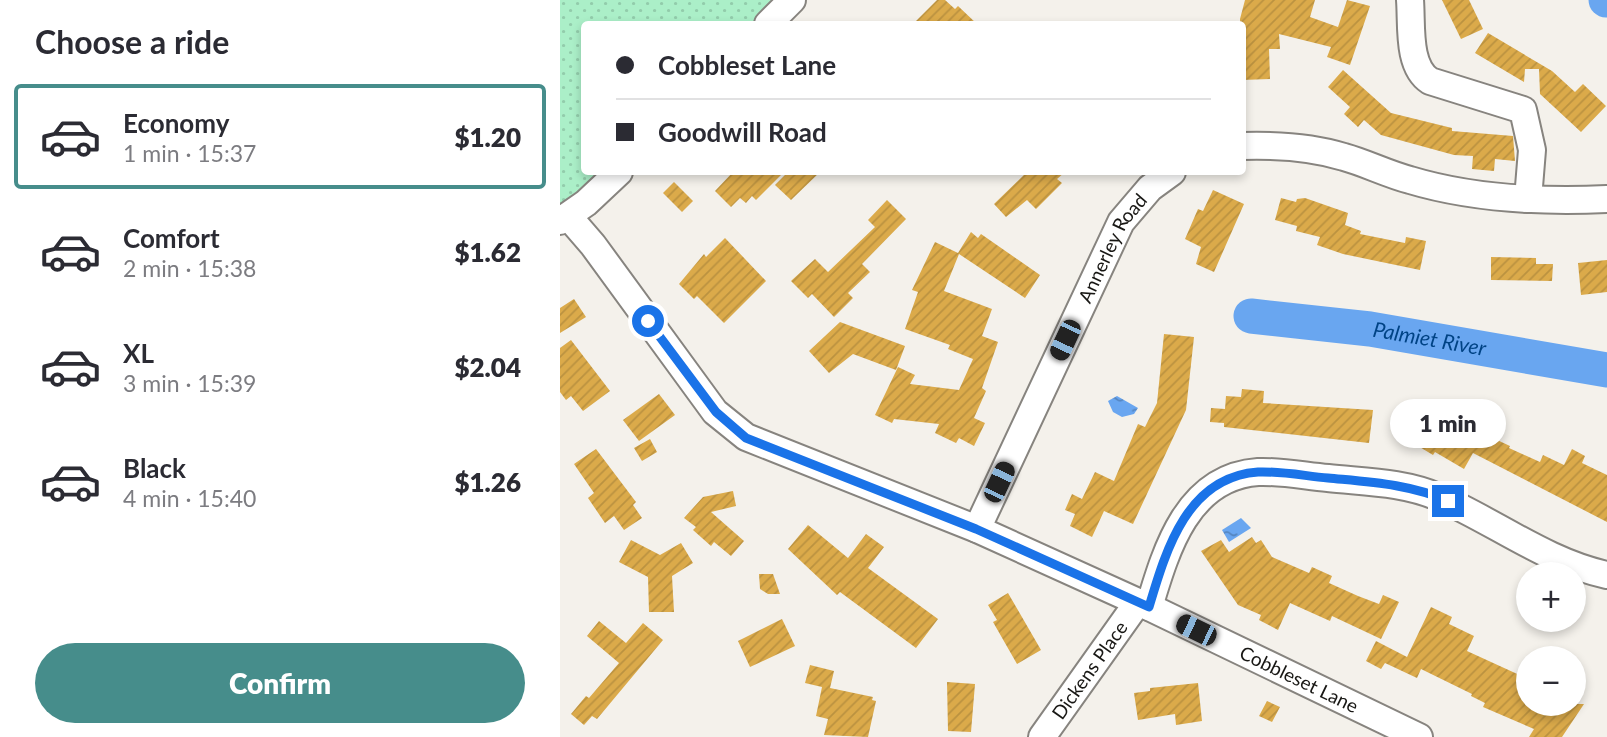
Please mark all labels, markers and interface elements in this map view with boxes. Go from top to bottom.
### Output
text: Choose a ride [35,22,229,61]
text: Cobbleset Lane [658,49,836,81]
icon: car [39,105,102,168]
text: Economy [123,107,229,139]
text: Goodwill Road [658,116,827,148]
text: $1.20 [454,121,521,153]
text: 1 min · 15:37 [123,139,256,167]
street label: Annerley Road [1073,189,1151,306]
icon: car [39,220,102,283]
text: Comfort [123,222,220,254]
text: $1.62 [454,236,521,268]
text: 2 min · 15:38 [123,254,256,282]
route start [632,305,664,337]
water label: Palmiet River [1371,316,1489,360]
car [1047,317,1084,363]
icon: car [39,335,102,398]
text: XL [123,337,154,369]
text: $2.04 [454,351,521,383]
text: 3 min · 15:39 [123,369,256,397]
callout: 1 min [1390,400,1506,448]
text: 1 min [1419,409,1477,437]
icon: car [39,450,102,513]
text: Black [123,452,186,484]
car [981,459,1018,505]
text: $1.26 [454,466,521,498]
text: 4 min · 15:40 [123,484,256,512]
route end [1432,485,1464,517]
map controls [1516,562,1586,716]
button: + [1516,562,1586,632]
car [1173,611,1220,649]
street label: Dickens Place [1046,616,1132,723]
street label: Cobbleset Lane [1236,640,1362,717]
button: Confirm [35,643,525,723]
button: − [1516,646,1586,716]

